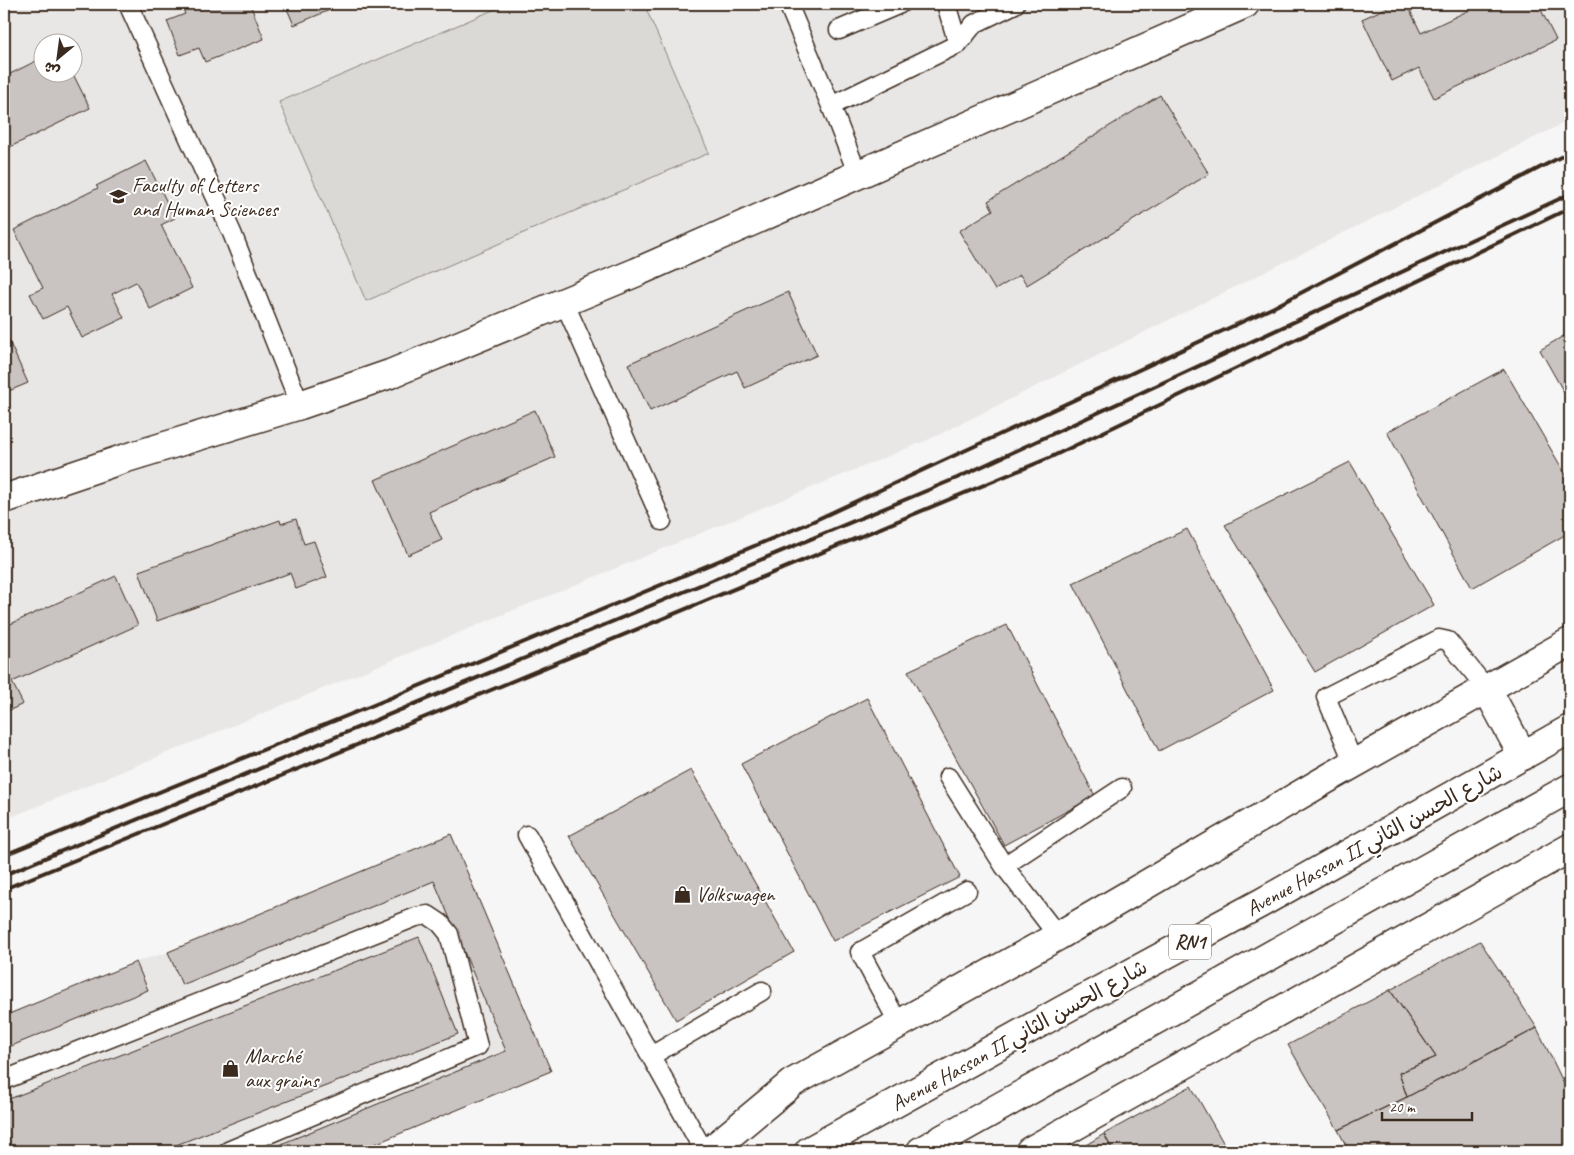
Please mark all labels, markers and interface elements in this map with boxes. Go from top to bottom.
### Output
north arrow [32,32,82,82]
text: ش [41,58,63,80]
place label: Faculty of Letters and Human Sciences [132,172,280,222]
school or university icon: Faculty of Letters and Human Sciences [108,187,128,207]
street label: Avenue Hassan II شارع الحسن الثاني [1241,759,1510,927]
place label: Volkswagen [696,881,776,907]
shop icon: Volkswagen [672,884,692,904]
road number: RN1 [1169,924,1211,960]
street label: Avenue Hassan II شارع الحسن الثاني [886,954,1155,1122]
place label: Marché aux grains [245,1043,320,1093]
shop icon: Marché aux grains [221,1058,241,1078]
scale bar [1382,1090,1472,1122]
text: 20 m [1389,1098,1416,1117]

